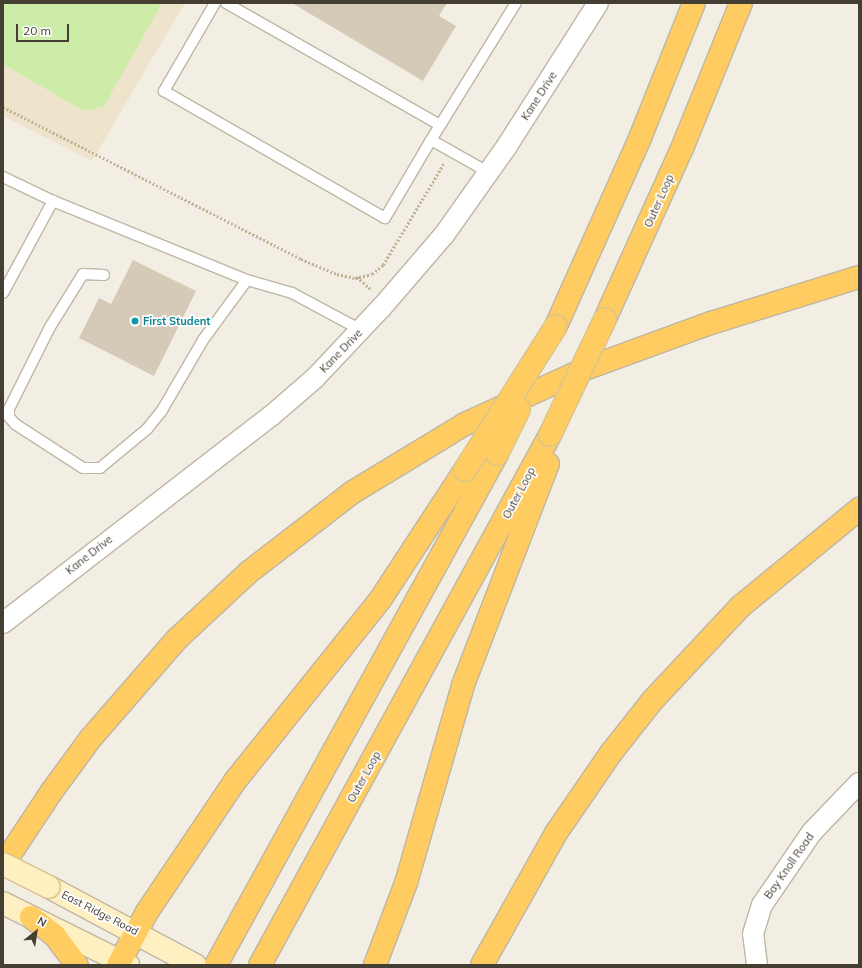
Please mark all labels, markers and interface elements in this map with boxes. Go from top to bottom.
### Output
scale bar [18,16,71,42]
text: 20 m [23,23,51,38]
street label: Kane Drive [518,69,560,123]
street label: Outer Loop [641,172,677,230]
place label: First Student [143,314,210,328]
marker: First Student [130,316,140,326]
street label: Kane Drive [317,326,365,376]
street label: Outer Loop [500,465,538,521]
street label: Kane Drive [63,533,115,577]
street label: Outer Loop [345,749,383,805]
street label: Bay Knoll Road [761,830,817,902]
street label: East Ridge Road [59,888,141,938]
north arrow [16,912,56,952]
text: N [35,913,49,930]

